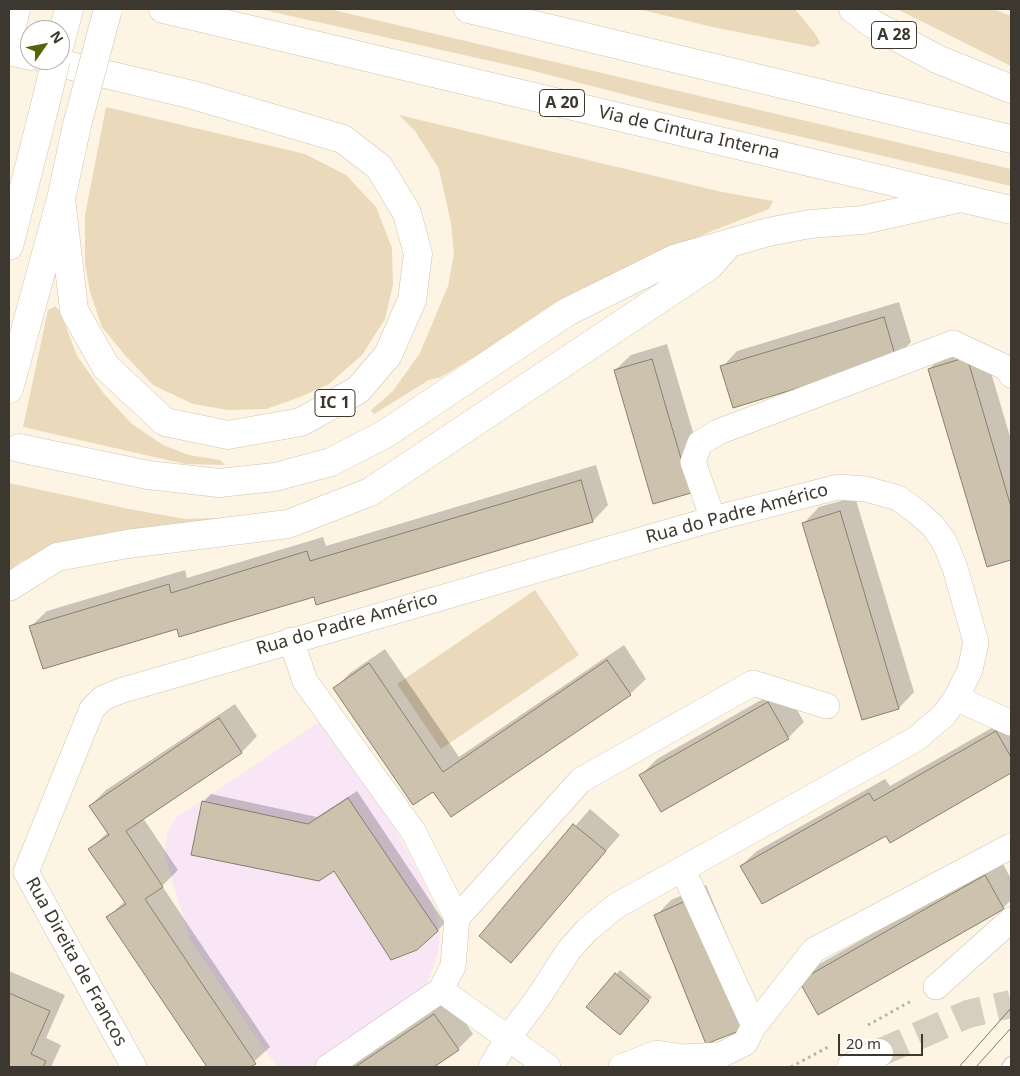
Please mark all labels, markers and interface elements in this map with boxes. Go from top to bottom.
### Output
north arrow [20,20,70,70]
road number: A 28 [872,22,916,48]
text: N [46,27,68,47]
road number: A 20 [540,90,584,116]
street label: Via de Cintura Interna [596,102,782,164]
road number: IC 1 [315,389,355,416]
street label: Rua do Padre Américo [644,479,830,549]
street label: Rua do Padre Américo [254,588,440,660]
street label: Rua Direita de Francos [21,874,131,1050]
scale bar [840,1024,925,1056]
text: 20 m [846,1033,881,1053]

